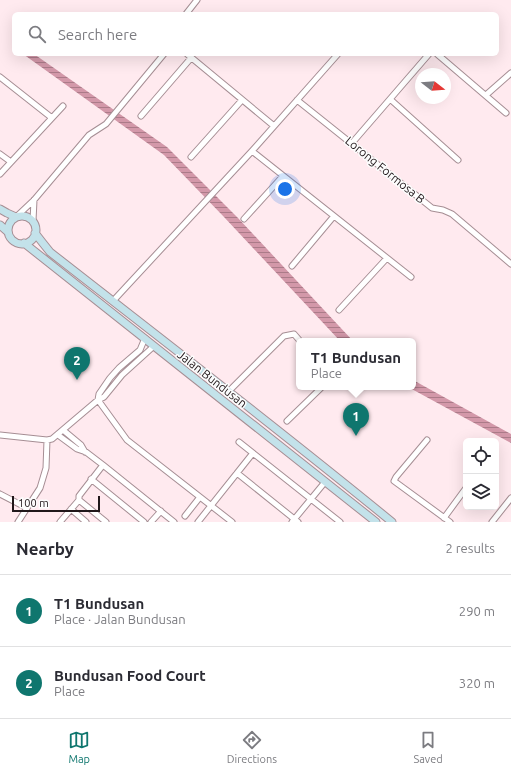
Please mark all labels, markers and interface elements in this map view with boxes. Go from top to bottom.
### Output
search box [12,12,499,56]
icon: search [26,23,48,45]
text: Search here [58,26,137,43]
north arrow [415,68,451,104]
street label: Lorong Formosa B [343,134,428,206]
your location [275,179,295,199]
popup [296,338,416,390]
pin: 2 [64,347,90,380]
street label: Jalan Bundusan [175,347,250,410]
text: T1 Bundusan [311,349,401,366]
text: Place [311,366,342,380]
pin: 1 [343,403,369,436]
map controls [463,438,499,510]
button: locate [463,438,499,474]
button: layers [463,474,499,510]
scale bar [12,494,100,513]
text: 100 m [18,497,49,509]
text: Nearby [16,539,74,558]
text: 2 results [445,541,495,555]
text: T1 Bundusan [54,595,144,612]
text: 1 [25,604,33,618]
text: 290 m [459,604,495,618]
text: Place · Jalan Bundusan [54,612,186,626]
text: Bundusan Food Court [54,667,206,684]
text: 2 [25,676,33,690]
text: 320 m [459,676,495,690]
text: Place [54,684,85,698]
tab: Map [68,729,90,765]
tab: Directions [227,729,277,765]
tab: Saved [413,729,443,765]

